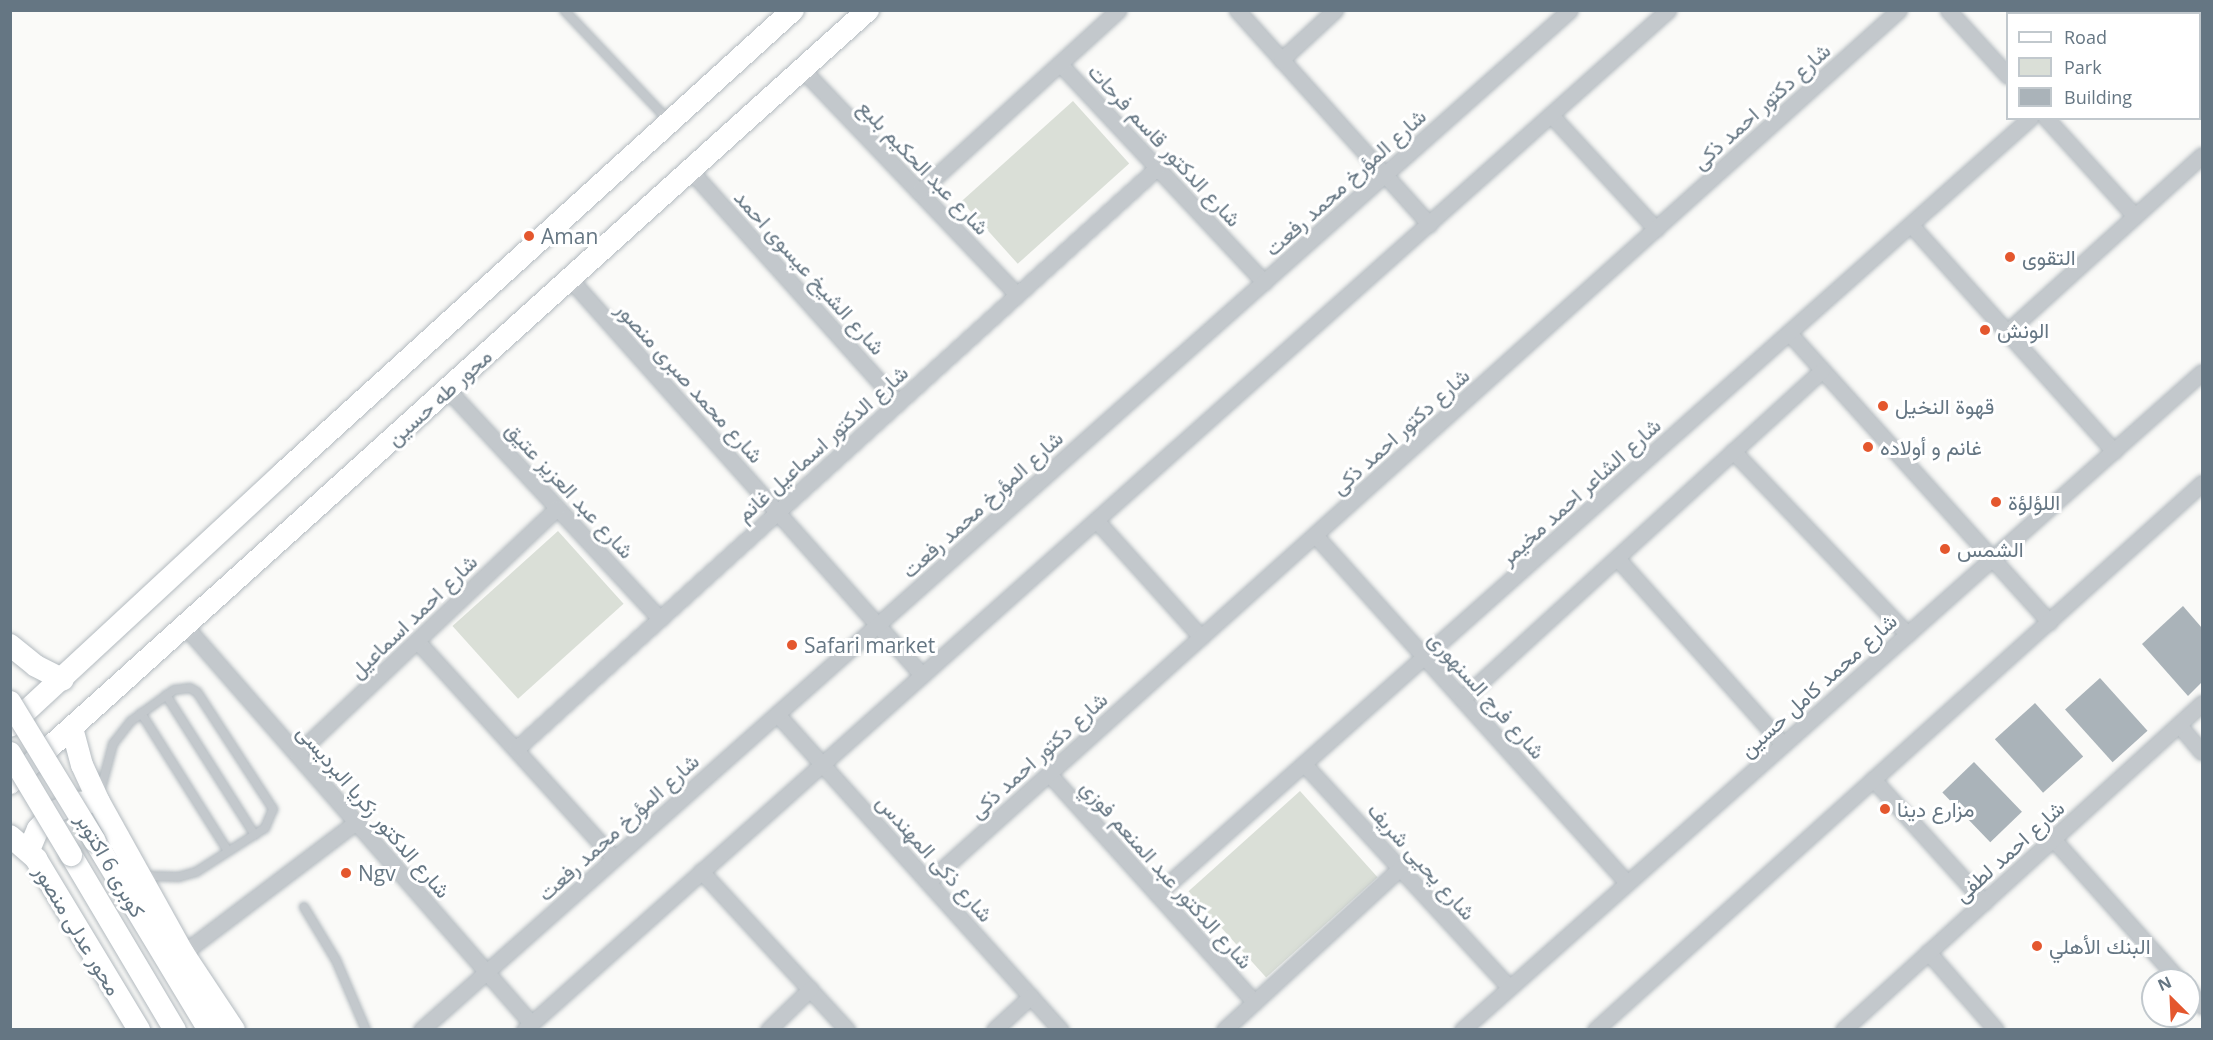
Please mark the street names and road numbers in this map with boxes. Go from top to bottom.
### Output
street label: شارع دكتور احمد ذكى [1687,38,1835,174]
street label: شارع الدكتور قاسم فرحات [1083,59,1247,231]
street label: شارع عبد الحكيم بلبع [853,94,995,240]
street label: شارع المؤرخ محمد رفعت [1259,103,1431,261]
street label: شارع الشيخ عيسوى احمد [729,184,891,360]
street label: شارع محمد صبرى منصور [611,296,769,468]
street label: محور طه حسين [381,343,497,451]
street label: شارع الدكتور اسماعيل غانم [731,359,913,527]
street label: شارع دكتور احمد ذكى [1326,363,1474,499]
street label: شارع الشاعر احمد مخيمر [1495,412,1665,570]
street label: شارع عبد العزيز عتيق [501,417,639,563]
street label: شارع المؤرخ محمد رفعت [896,425,1068,583]
street label: شارع احمد اسماعيل [344,549,482,683]
street label: شارع محمد كامل حسين [1734,608,1902,762]
street label: شارع فرج السنهورى [1423,626,1551,764]
street label: شارع دكتور احمد ذكى [964,687,1112,823]
street label: شارع الدكتور زكريا البرديسى [292,719,456,903]
street label: شارع المؤرخ محمد رفعت [532,748,704,906]
street label: شارع الدكتور عبد المنعم فوزي [1076,775,1258,973]
street label: شارع ذكى المهندس [871,789,999,927]
street label: شارع احمد لطفى [1949,795,2069,907]
street label: شارع يحيى شريف [1363,797,1481,925]
street label: كوبرى 6 اكتوبر [71,808,151,922]
street label: محور عدلى منصور [29,860,127,1000]

